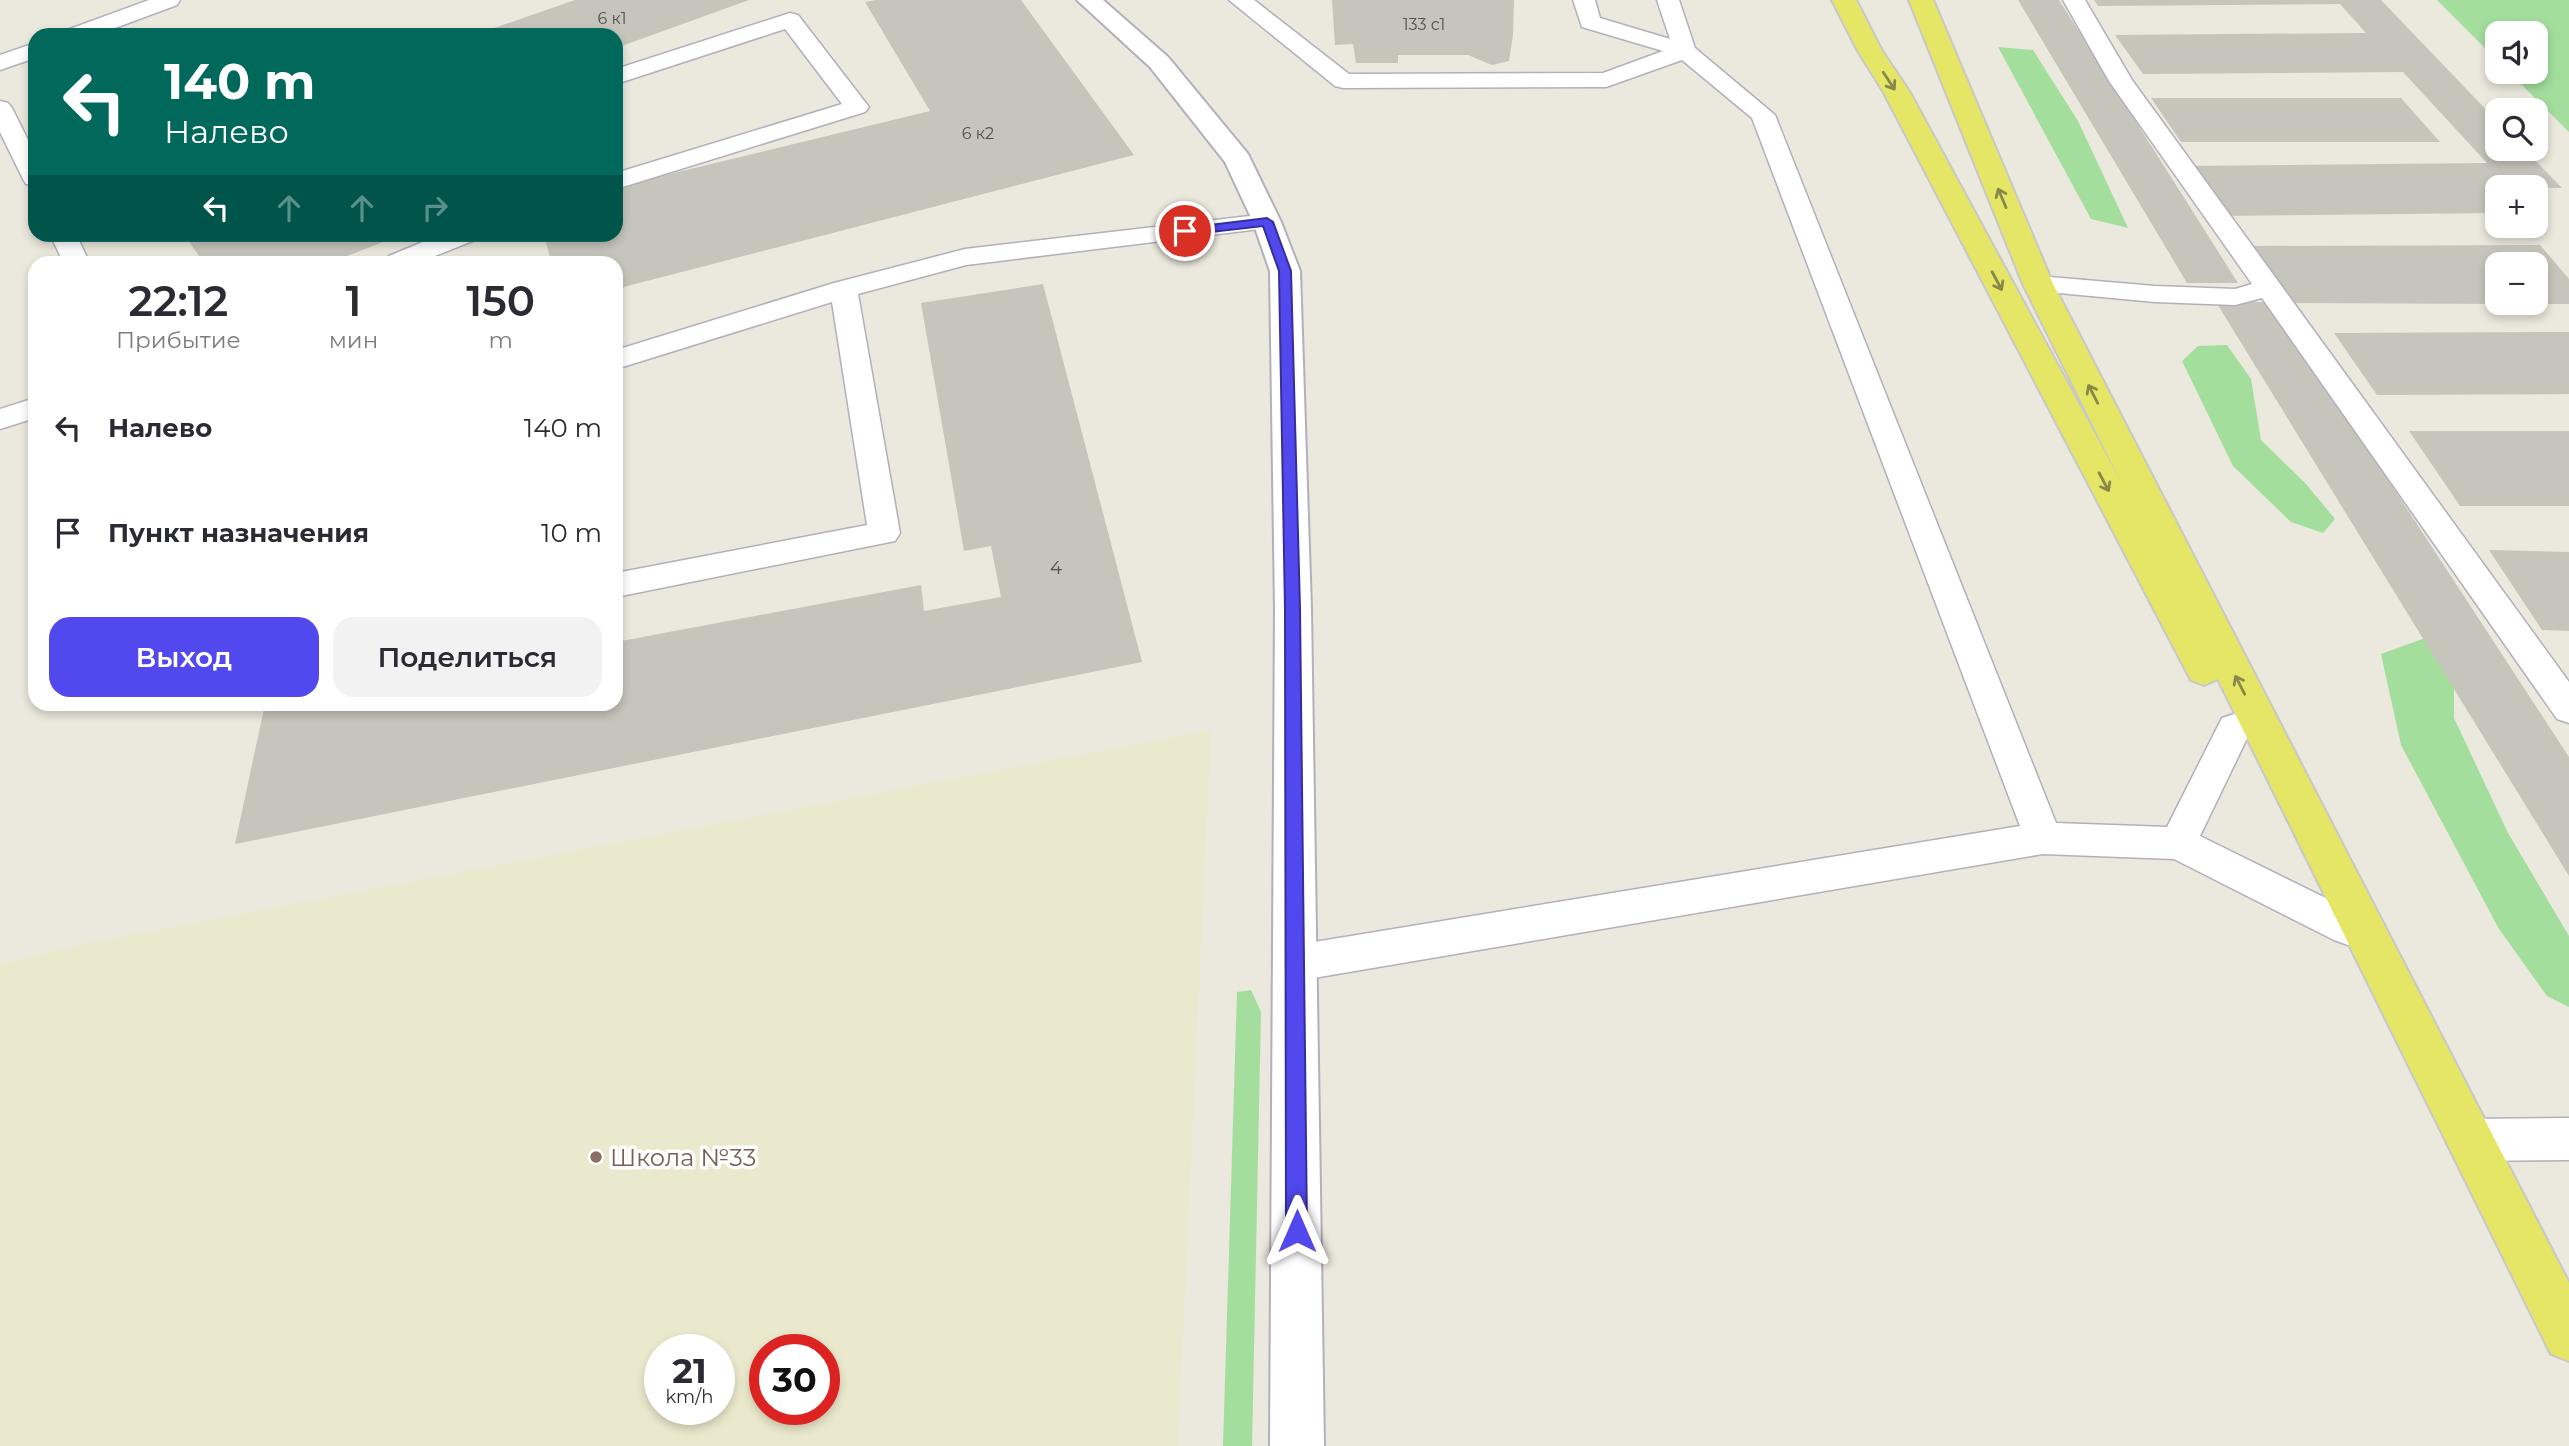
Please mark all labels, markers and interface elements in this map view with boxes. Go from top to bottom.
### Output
house number: 6 к1 [597,9,627,28]
house number: 133 с1 [1403,15,1445,34]
map controls [2485,21,2548,315]
button: sound [2485,21,2548,84]
text: 140 m [164,52,316,111]
icon: left [49,56,140,147]
one-way arrow [1883,70,1897,90]
button: search [2485,98,2548,161]
text: Налево [164,112,289,151]
house number: 6 к2 [962,124,994,143]
button: + [2485,175,2548,238]
one-way arrow [1995,188,2008,210]
icon: left [197,189,235,227]
icon: ahead [270,189,308,227]
icon: ahead [343,189,381,227]
icon: right [416,189,454,227]
pin [1155,201,1215,261]
icon: arrive [1166,212,1204,250]
button: − [2485,252,2548,315]
one-way arrow [1991,270,2004,291]
text: 22:12 [129,275,228,327]
text: 1 [345,275,361,327]
text: 150 [466,275,535,327]
text: Прибытие [116,326,241,354]
text: мин [329,326,378,354]
text: m [488,326,513,354]
one-way arrow [2086,385,2100,405]
icon: left [49,409,87,447]
text: Налево [108,412,212,444]
text: 140 m [524,412,602,444]
one-way arrow [2097,471,2111,492]
icon: arrive [49,514,87,552]
text: Пункт назначения [108,517,369,549]
text: 10 m [541,517,602,549]
house number: 4 [1050,557,1062,579]
button: Выход [49,617,319,697]
button: Поделиться [333,617,602,697]
one-way arrow [2233,675,2247,696]
place label: Школа №33 [610,1143,756,1172]
marker: Школа №33 [588,1149,604,1165]
position arrow [1260,1194,1334,1268]
speed limit sign: 30 [749,1334,840,1425]
text: 21 [672,1349,707,1392]
text: km/h [665,1386,714,1408]

